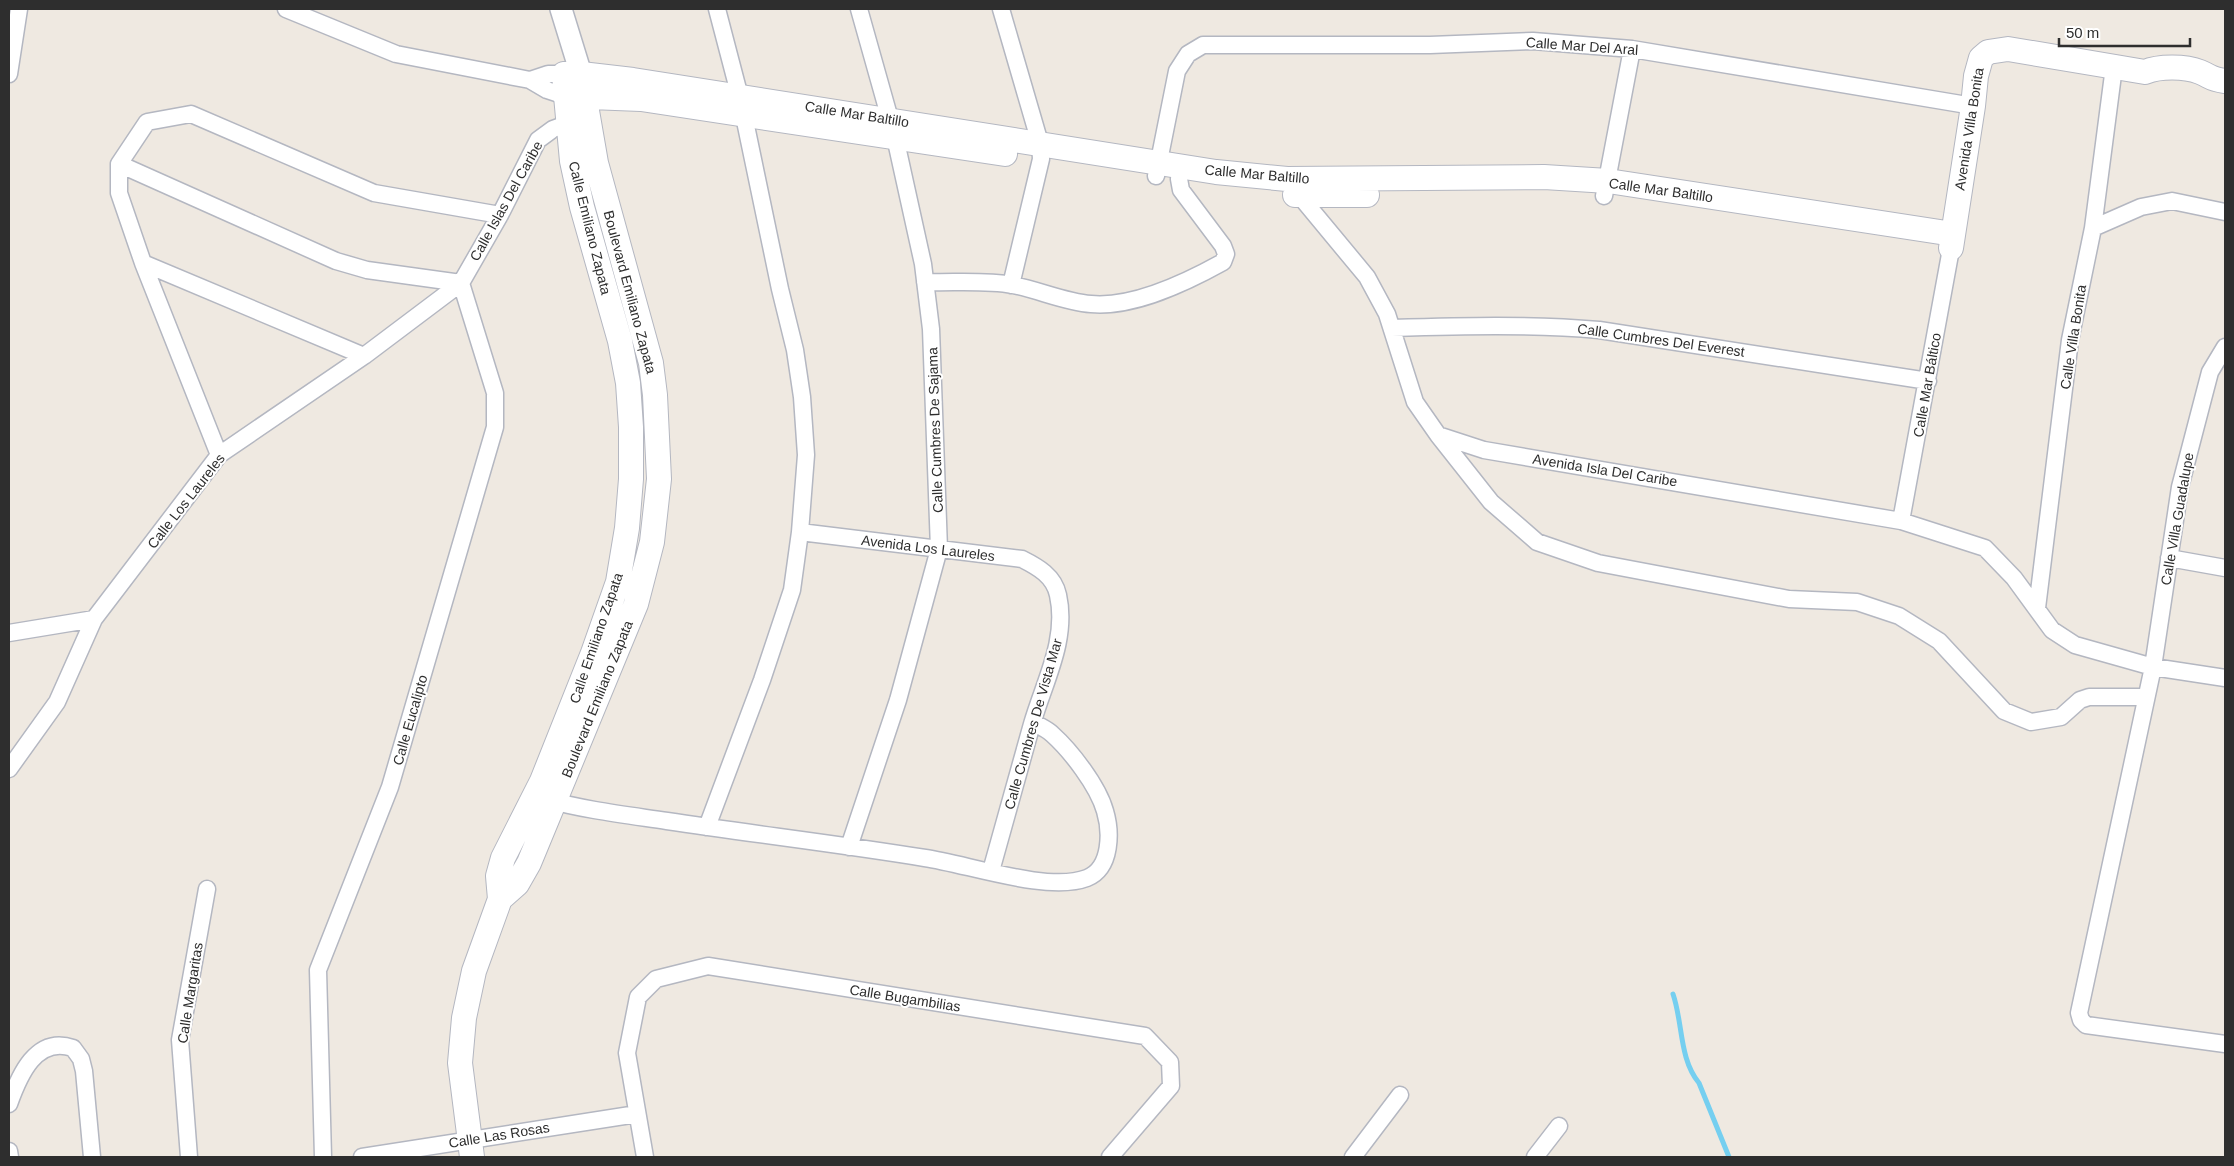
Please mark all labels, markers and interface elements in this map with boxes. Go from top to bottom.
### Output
scale bar [2059,15,2190,47]
text: 50 m [2066,24,2099,41]
street label: Calle Mar Del Aral [1525,34,1639,58]
street label: Avenida Villa Bonita [1951,66,1987,192]
street label: Calle Mar Baltillo [804,98,910,130]
street label: Calle Islas Del Caribe [466,138,546,264]
street label: Calle Emiliano Zapata [566,160,614,297]
street label: Calle Mar Baltillo [1204,161,1310,187]
street label: Calle Mar Baltillo [1608,175,1714,205]
street label: Boulevard Emiliano Zapata [601,209,660,375]
street label: Calle Villa Bonita [2057,283,2089,390]
street label: Calle Cumbres Del Everest [1576,320,1746,360]
street label: Calle Mar Báltico [1910,331,1944,438]
street label: Calle Cumbres De Sajama [924,347,946,513]
street label: Calle Los Laureles [144,450,228,552]
street label: Avenida Isla Del Caribe [1532,451,1679,489]
street label: Calle Villa Guadalupe [2157,451,2197,587]
street label: Avenida Los Laureles [860,532,996,564]
street label: Calle Emiliano Zapata [566,570,626,705]
street label: Boulevard Emiliano Zapata [558,618,636,780]
street label: Calle Cumbres De Vista Mar [1001,636,1065,811]
street label: Calle Eucalipto [389,673,431,767]
street label: Calle Margaritas [174,941,206,1045]
street label: Calle Bugambilias [848,981,962,1015]
street label: Calle Las Rosas [447,1119,551,1151]

